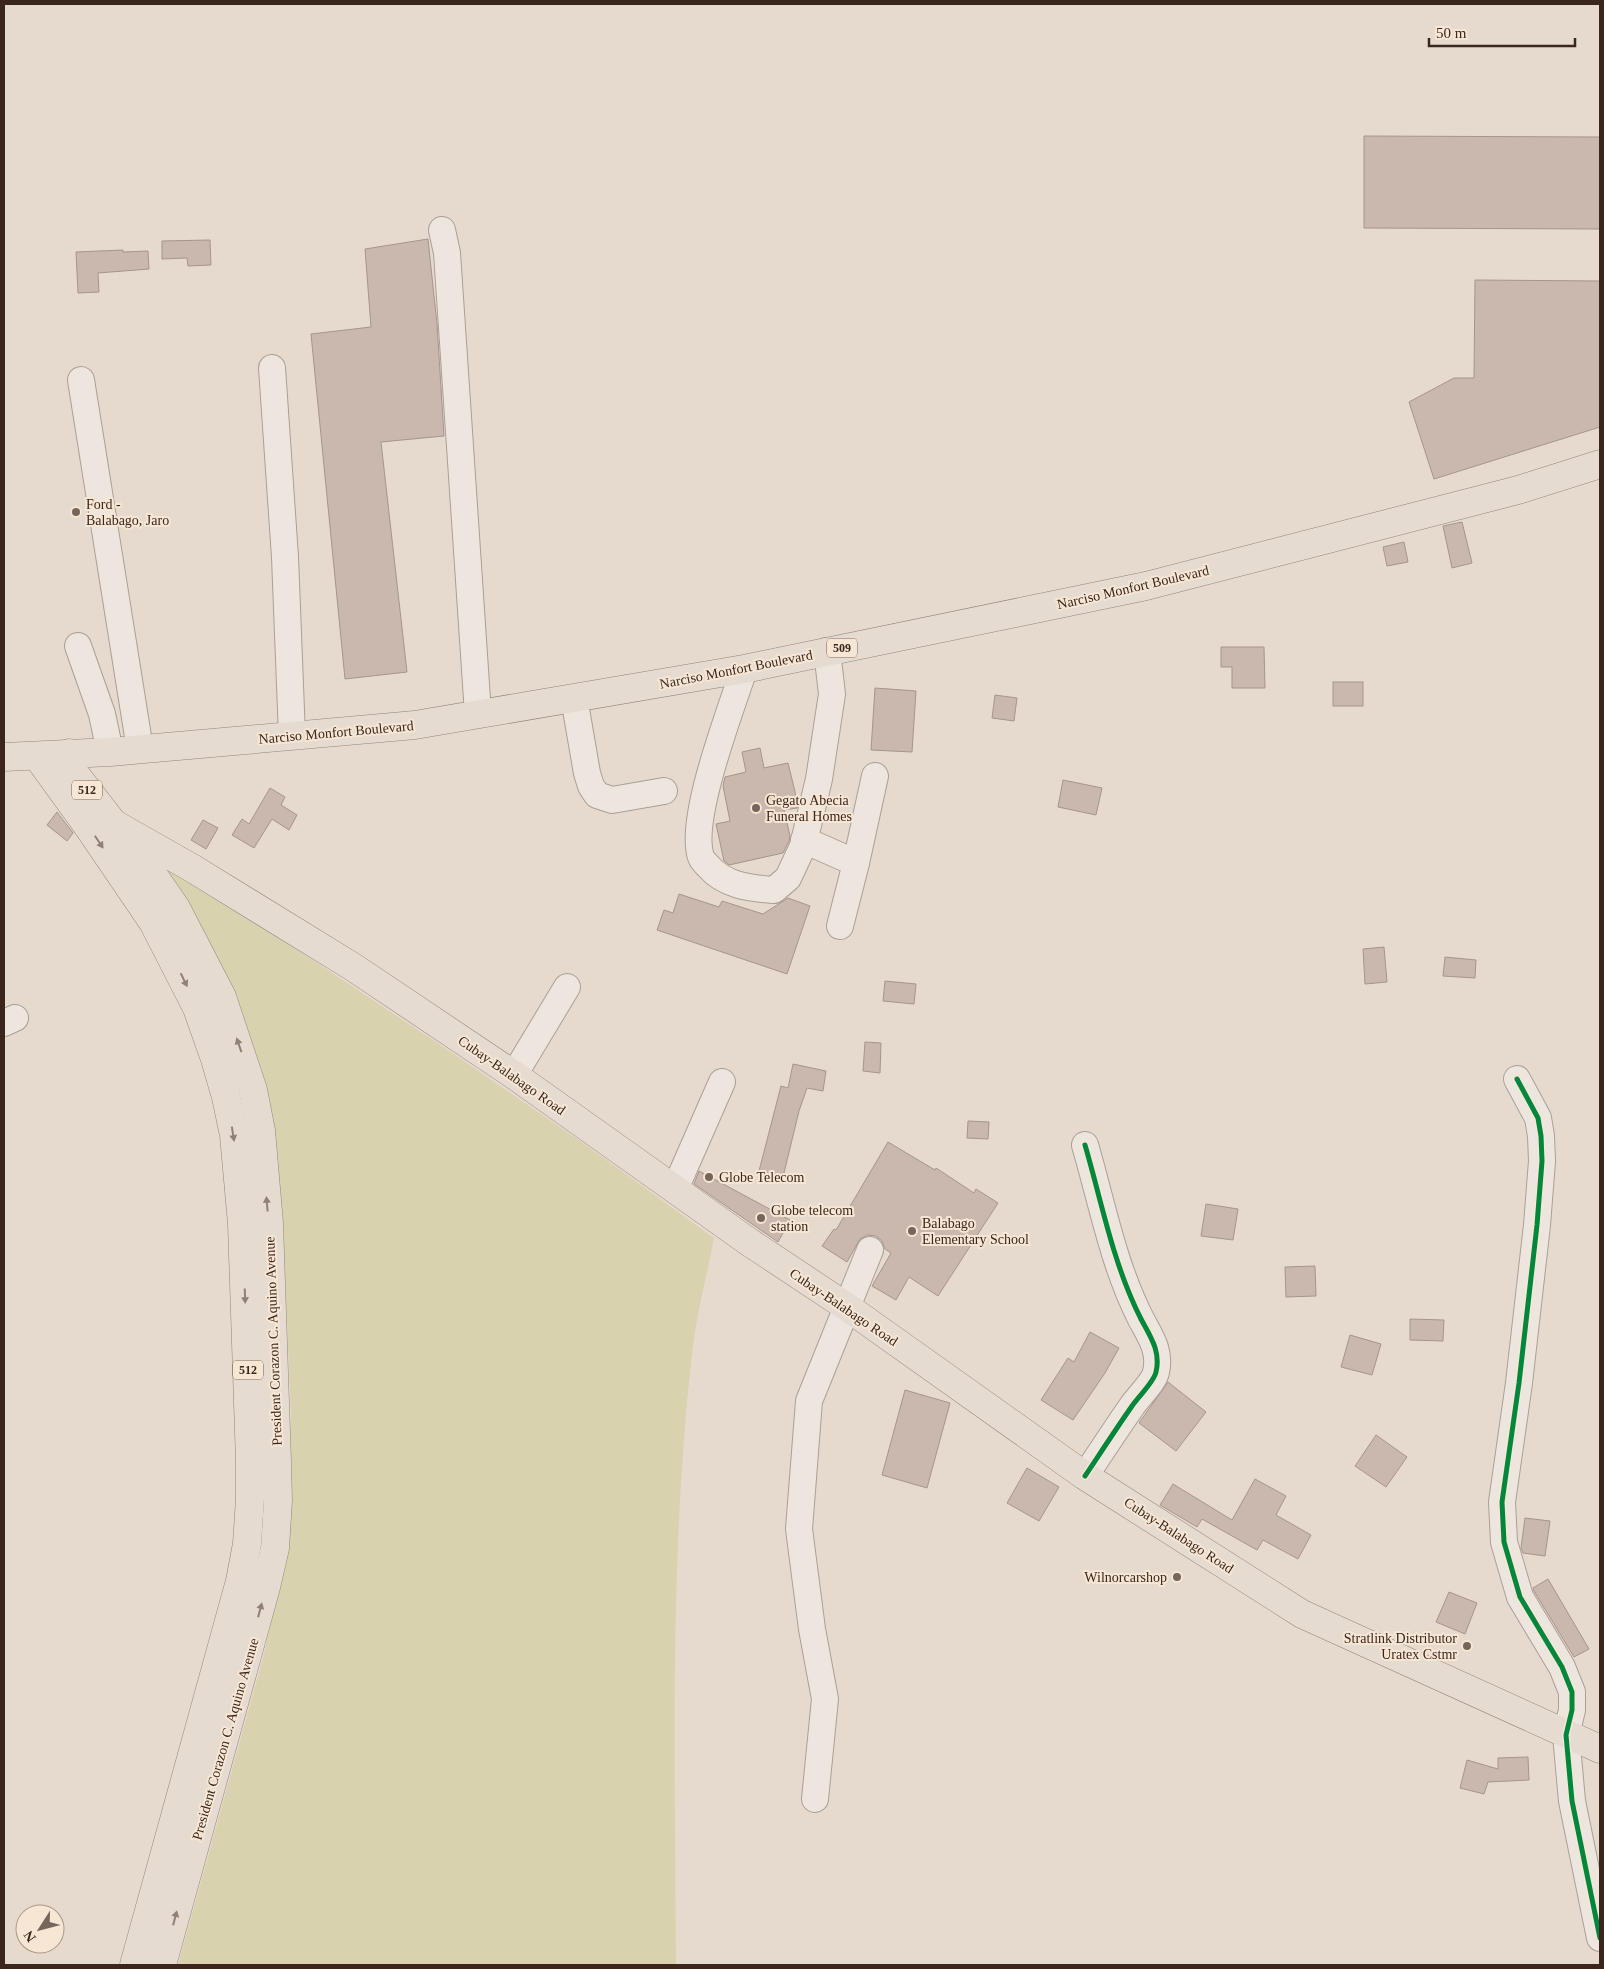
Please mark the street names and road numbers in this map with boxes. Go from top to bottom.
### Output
street label: Narciso Monfort Boulevard [1056,563,1211,612]
road number: 509 [827,638,857,658]
street label: Narciso Monfort Boulevard [658,647,814,692]
street label: Narciso Monfort Boulevard [258,718,414,747]
road number: 512 [72,780,102,800]
street label: Cubay-Balabago Road [455,1033,568,1118]
street label: President Corazon C. Aquino Avenue [262,1236,285,1446]
street label: Cubay-Balabago Road [787,1266,901,1349]
road number: 512 [233,1360,263,1380]
street label: Cubay-Balabago Road [1121,1495,1236,1576]
street label: President Corazon C. Aquino Avenue [189,1636,262,1842]

